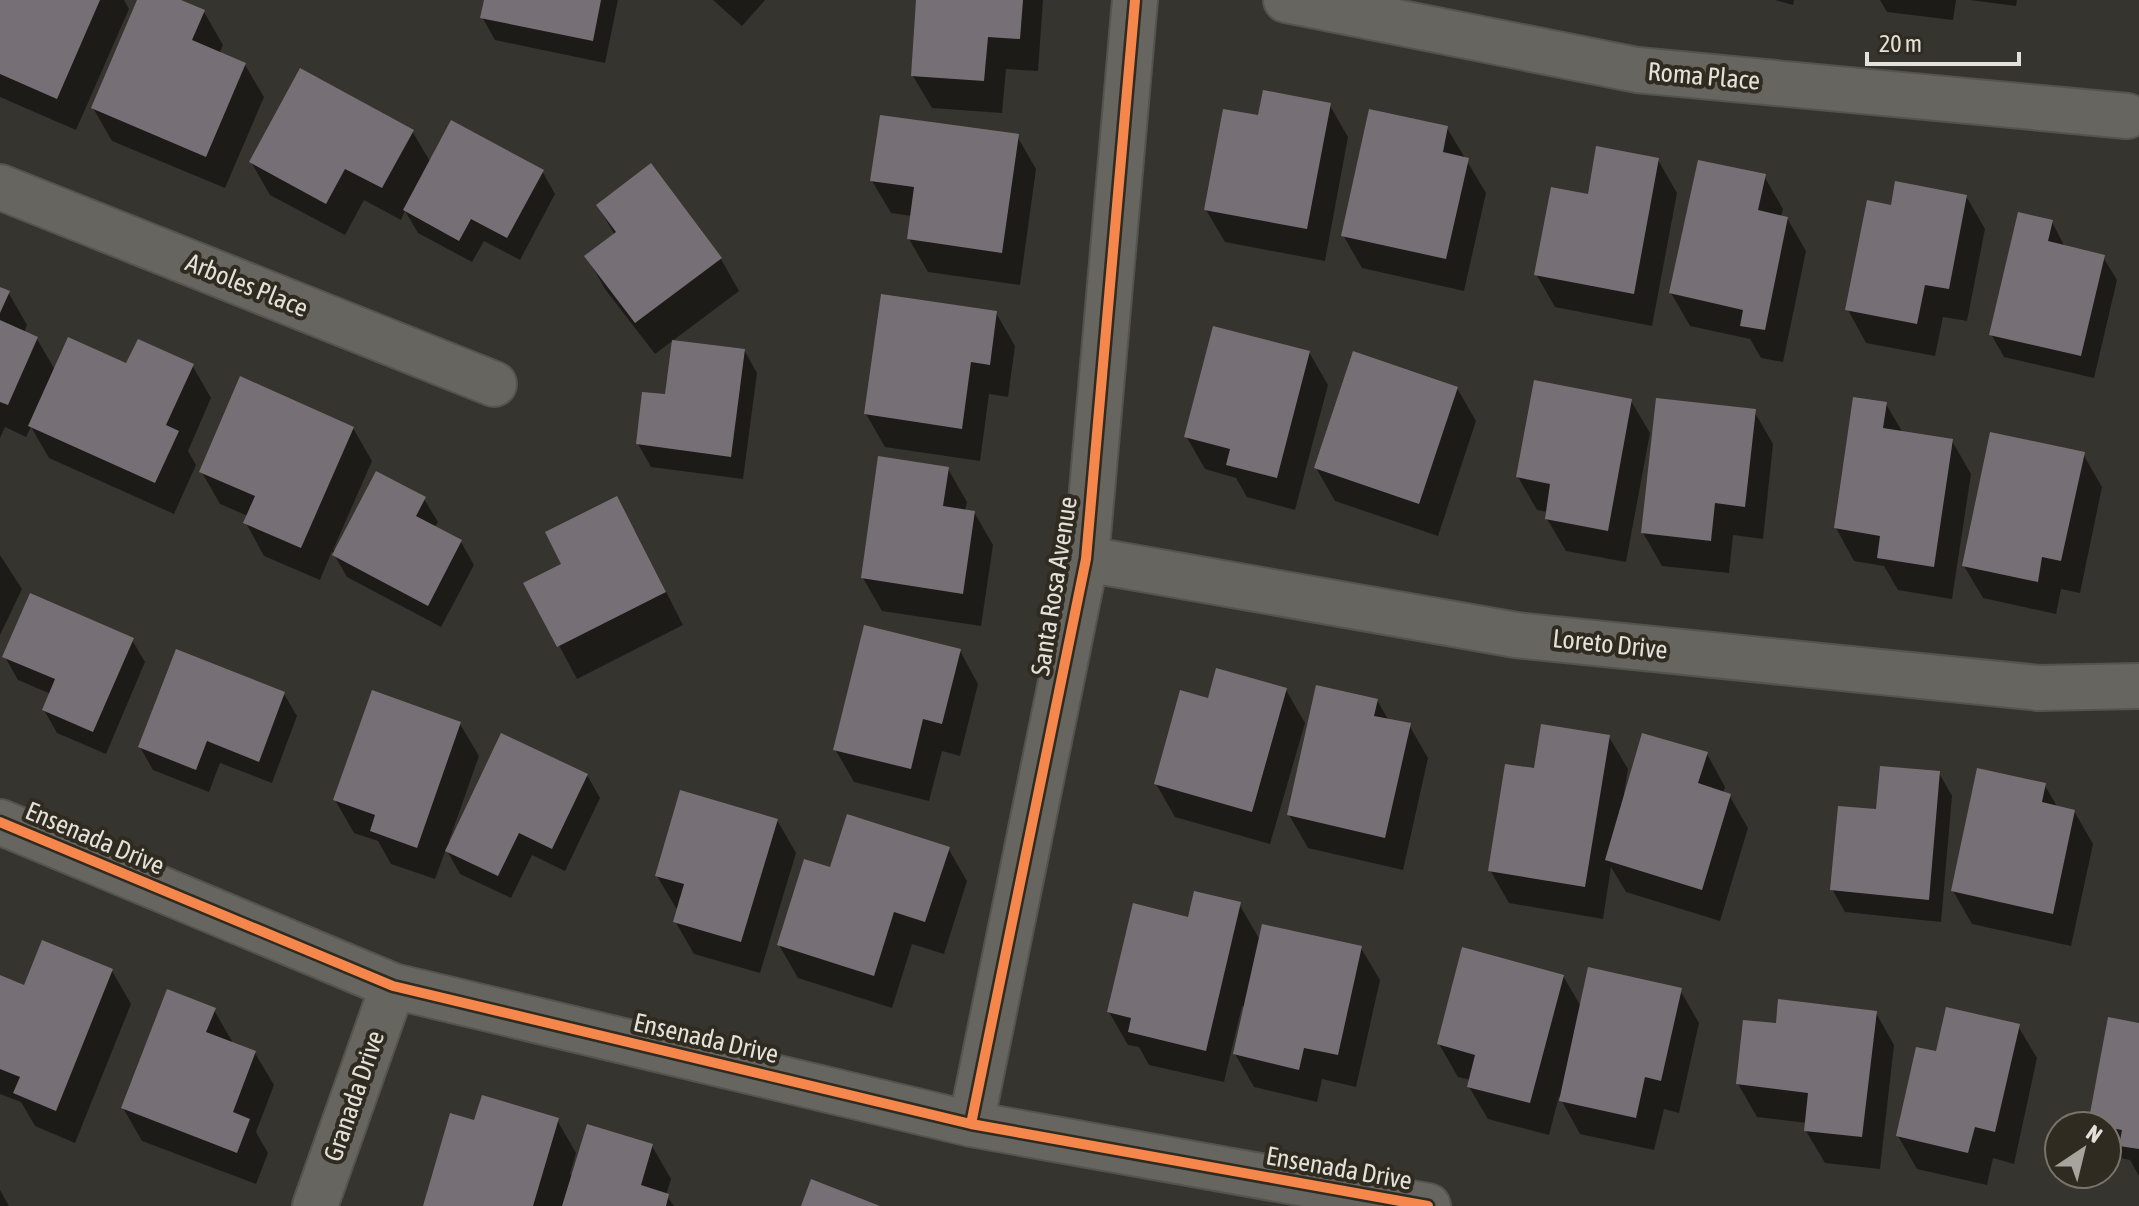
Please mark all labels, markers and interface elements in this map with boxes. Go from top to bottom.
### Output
scale bar [1867,16,2019,66]
text: 20 m [1879,30,1922,57]
street label: Roma Place [1647,56,1761,96]
street label: Arboles Place [181,247,313,323]
street label: Santa Rosa Avenue [1025,494,1083,678]
street label: Loreto Drive [1551,623,1669,665]
street label: Ensenada Drive [21,795,169,881]
street label: Ensenada Drive [631,1007,781,1069]
street label: Granada Drive [318,1027,390,1165]
north arrow [2043,1110,2123,1190]
text: N [2082,1119,2107,1148]
street label: Ensenada Drive [1264,1140,1414,1196]

